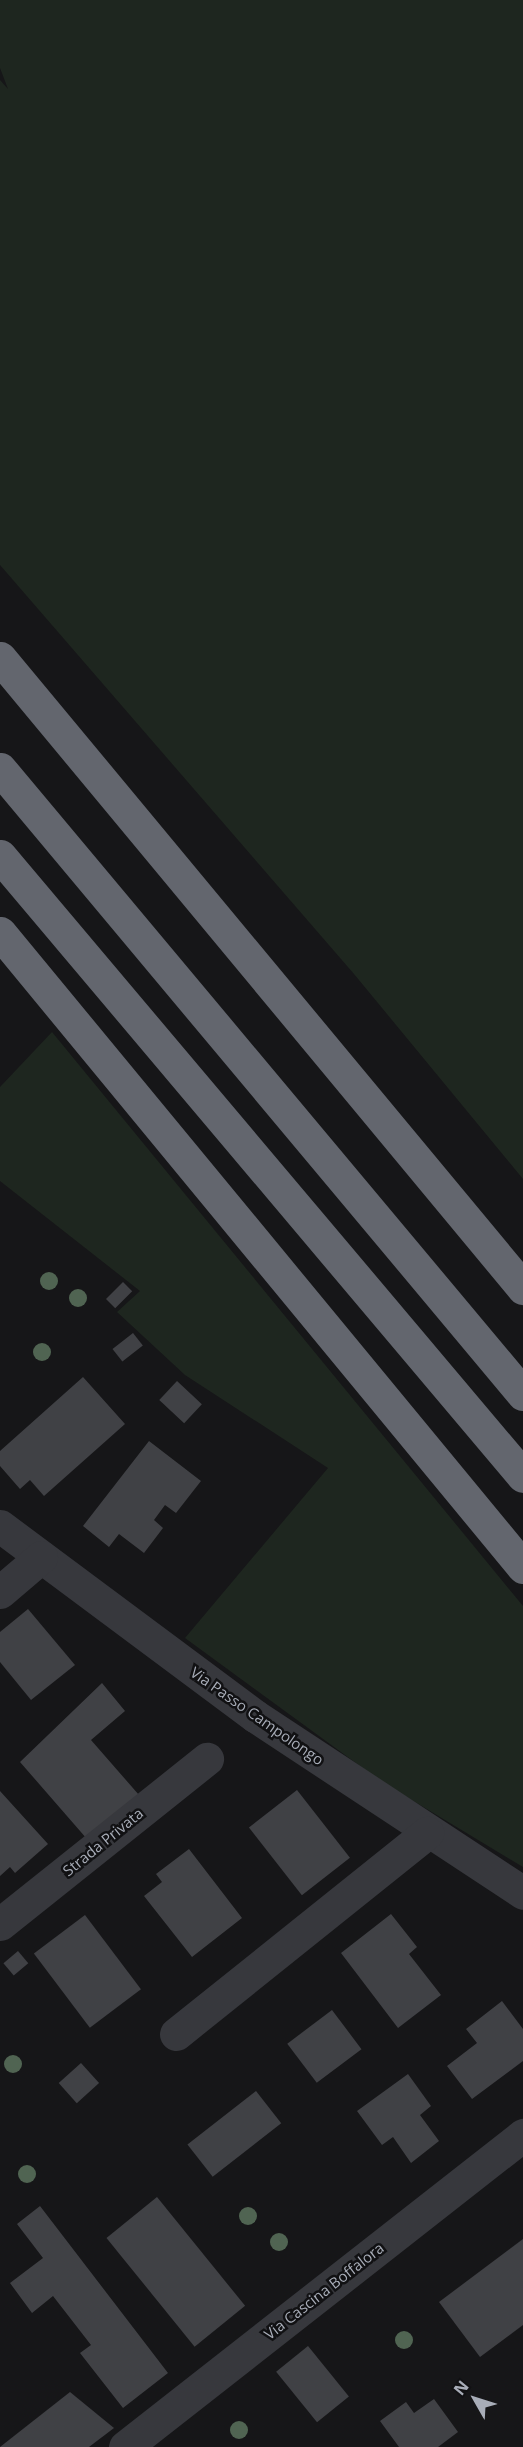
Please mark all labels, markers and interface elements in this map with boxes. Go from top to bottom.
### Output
street label: Via Passo Campolongo [187,1663,327,1769]
street label: Strada Privata [59,1804,147,1880]
street label: Via Cascina Boffalora [261,2239,387,2343]
north arrow [445,2369,505,2429]
text: N [448,2376,474,2400]

